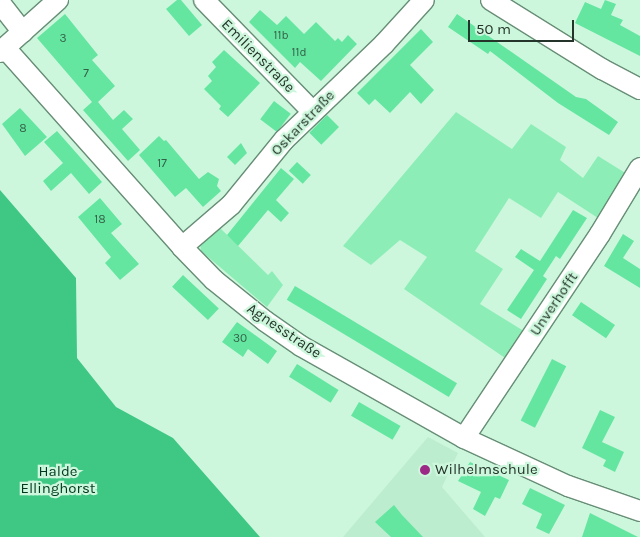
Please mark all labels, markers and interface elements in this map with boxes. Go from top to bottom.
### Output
scale bar [470,10,576,42]
street label: Emilienstraße [218,16,298,96]
text: 50 m [476,20,511,38]
house number: 11b [273,29,289,43]
house number: 3 [59,32,67,46]
house number: 11d [291,46,307,60]
house number: 7 [83,67,89,81]
street label: Oskarstraße [267,87,339,159]
house number: 8 [19,122,27,136]
house number: 17 [157,157,167,171]
house number: 18 [94,213,106,227]
street label: Unverhofft [526,269,582,339]
street label: Agnesstraße [243,300,325,362]
house number: 30 [233,332,247,346]
place label: Wilhelmschule [435,461,538,479]
park label: Halde Ellinghorst [20,462,96,497]
marker: Wilhelmschule [419,464,431,476]

